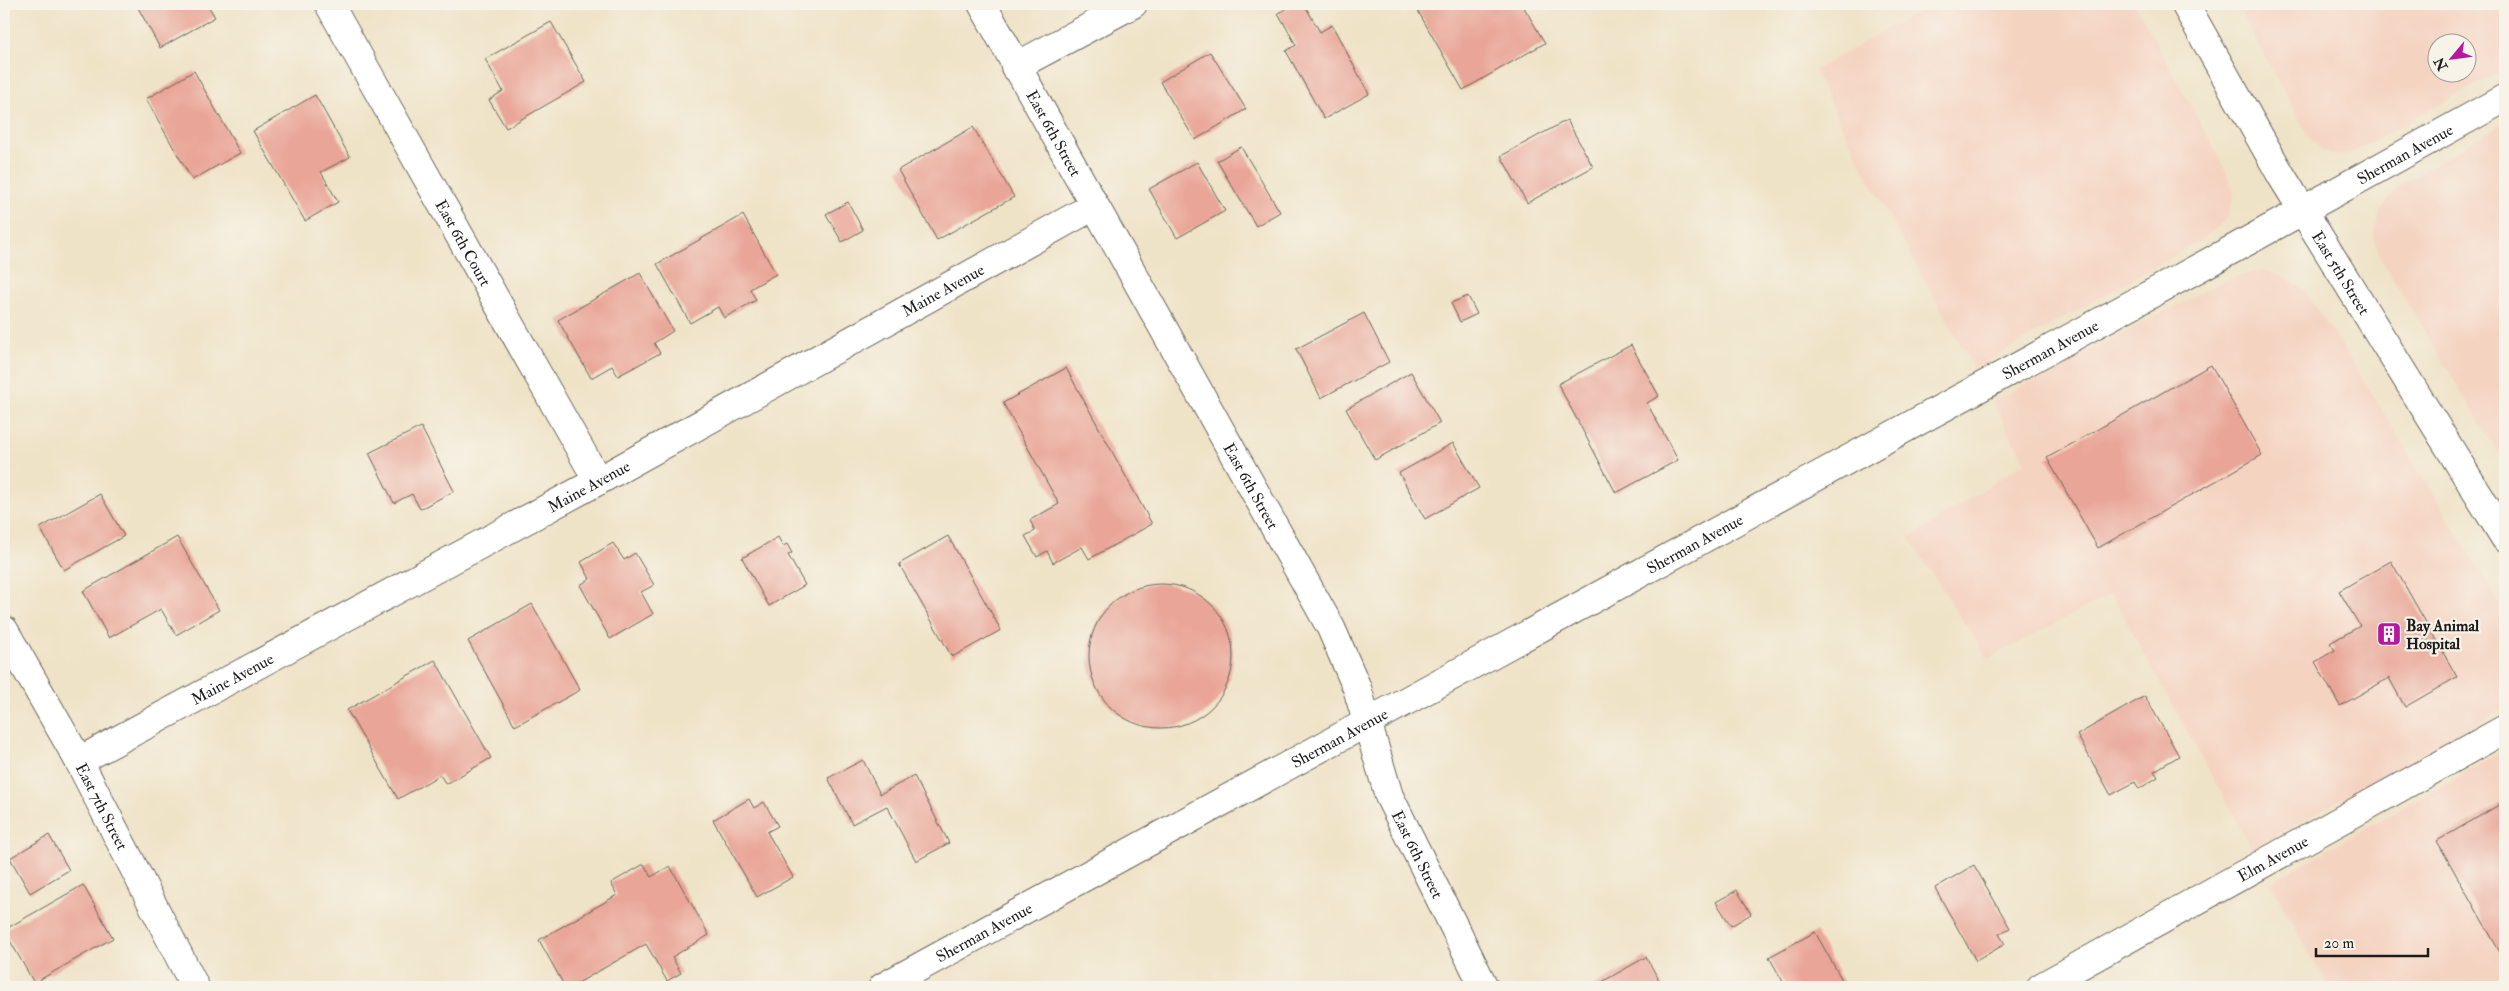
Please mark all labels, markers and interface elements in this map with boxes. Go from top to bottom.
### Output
north arrow [2426,32,2476,82]
text: N [2430,54,2452,75]
street label: East 6th Street [1021,87,1085,180]
street label: Sherman Avenue [2354,120,2457,189]
street label: East 6th Court [430,196,495,290]
street label: East 5th Street [2307,228,2374,319]
street label: Maine Avenue [899,260,988,321]
street label: Sherman Avenue [1999,315,2103,384]
street label: East 6th Street [1218,440,1283,533]
street label: Maine Avenue [544,456,634,517]
street label: Sherman Avenue [1643,510,1747,579]
place label: Bay Animal Hospital [2406,616,2480,655]
building icon: Bay Animal Hospital [2376,621,2402,647]
street label: Maine Avenue [188,649,278,710]
street label: Sherman Avenue [1288,704,1392,773]
street label: East 7th Street [71,760,132,854]
street label: East 6th Street [1387,807,1447,902]
street label: Elm Avenue [2234,831,2312,887]
street label: Sherman Avenue [933,898,1036,967]
scale bar [2316,926,2429,958]
text: 20 m [2324,934,2354,953]

